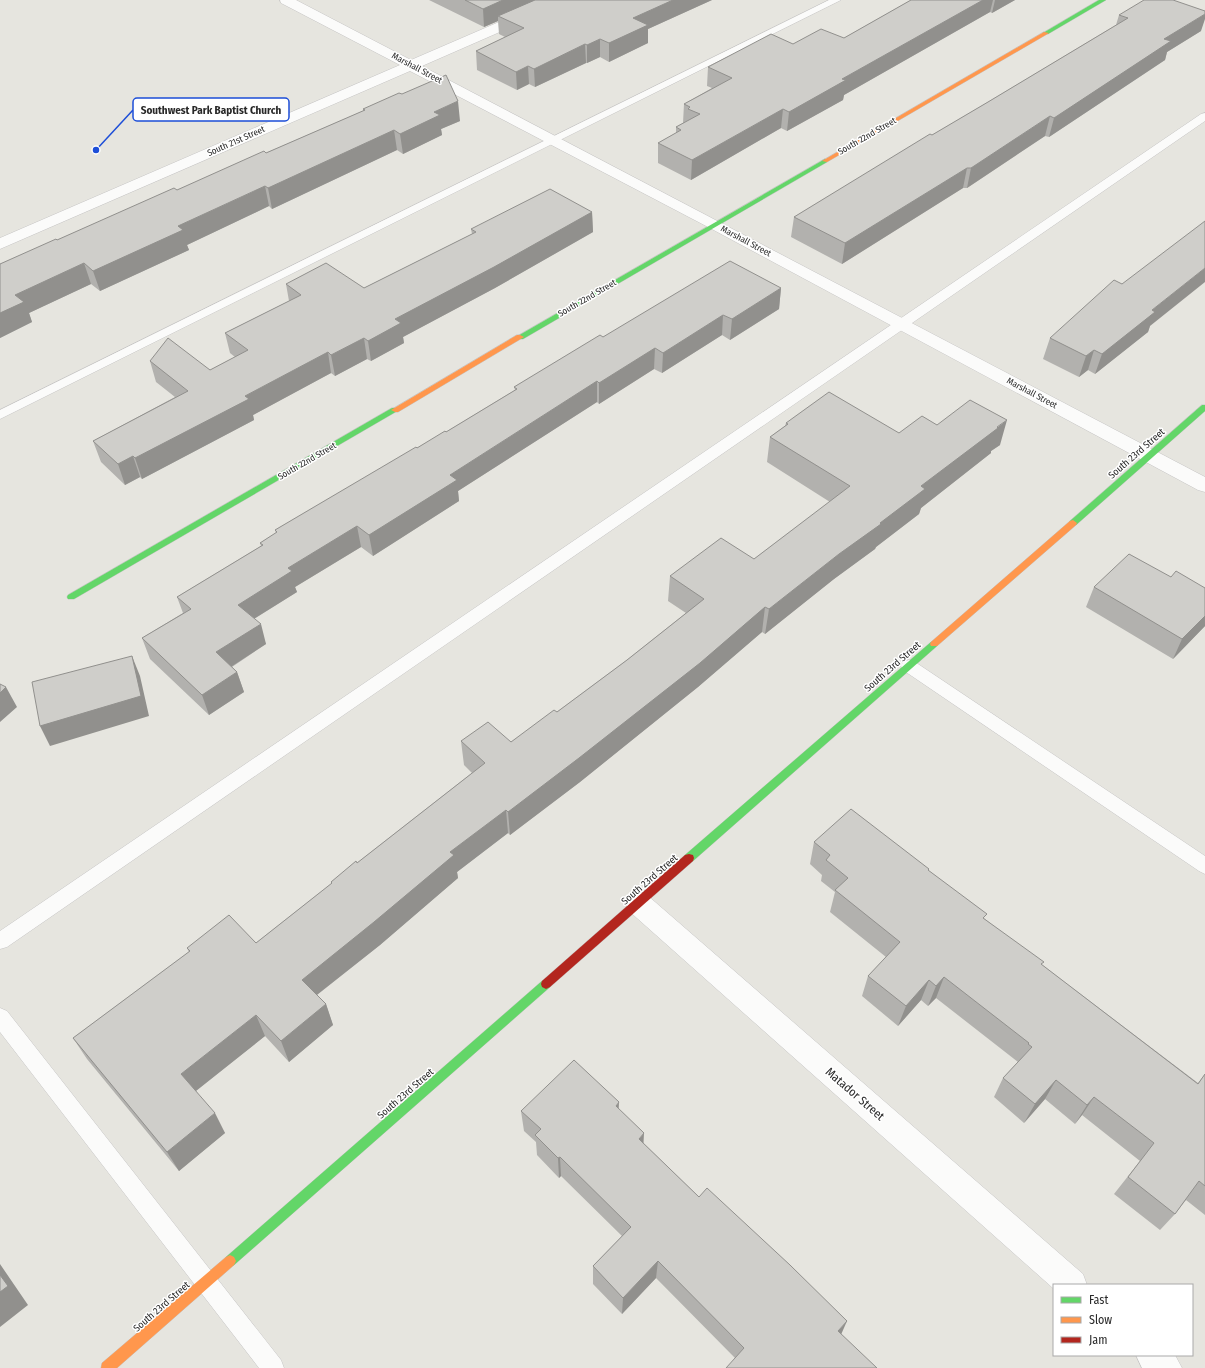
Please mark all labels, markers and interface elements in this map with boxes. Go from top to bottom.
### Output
street label: Marshall Street [390,51,444,86]
callout: Southwest Park Baptist Church [133,98,289,121]
text: Southwest Park Baptist Church [141,104,282,117]
street label: South 22nd Street [836,115,898,157]
street label: South 21st Street [206,124,266,158]
street label: Marshall Street [719,224,773,259]
street label: South 22nd Street [556,277,618,319]
street label: Marshall Street [1005,376,1059,411]
street label: South 23rd Street [1106,426,1168,481]
street label: South 22nd Street [276,440,338,482]
street label: South 23rd Street [862,639,924,694]
street label: South 23rd Street [619,852,681,907]
street label: Matador Street [823,1065,887,1123]
street label: South 23rd Street [375,1066,437,1121]
street label: South 23rd Street [131,1279,193,1334]
legend [1053,1284,1193,1356]
text: Fast [1089,1293,1108,1307]
text: Slow [1089,1313,1112,1327]
text: Jam [1089,1333,1107,1347]

